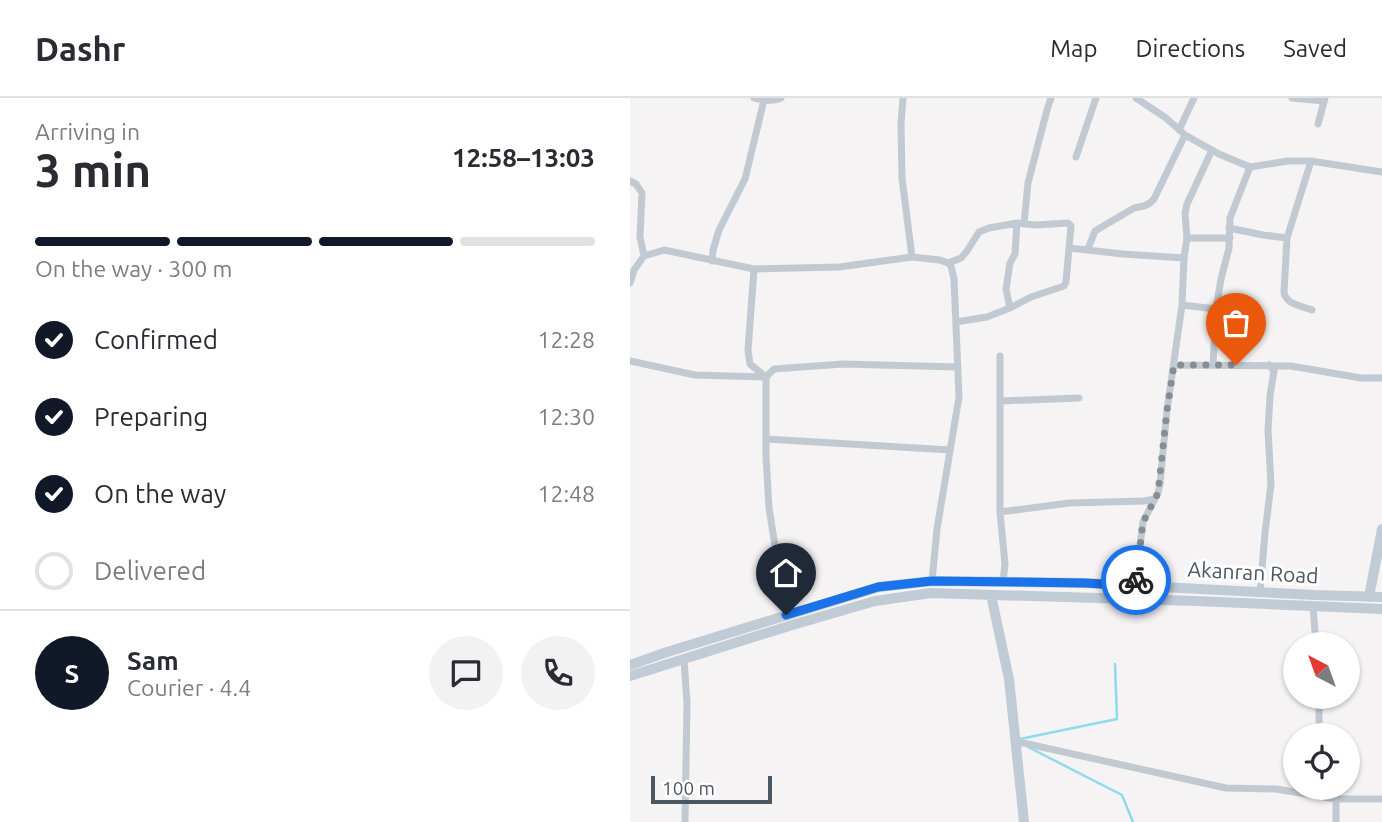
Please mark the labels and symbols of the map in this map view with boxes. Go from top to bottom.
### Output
pin [1206,293,1266,365]
pin [756,543,816,615]
courier [1101,545,1171,615]
street label: Akanran Road [1187,557,1319,587]
north arrow [1283,632,1360,709]
scale bar [651,773,772,805]

